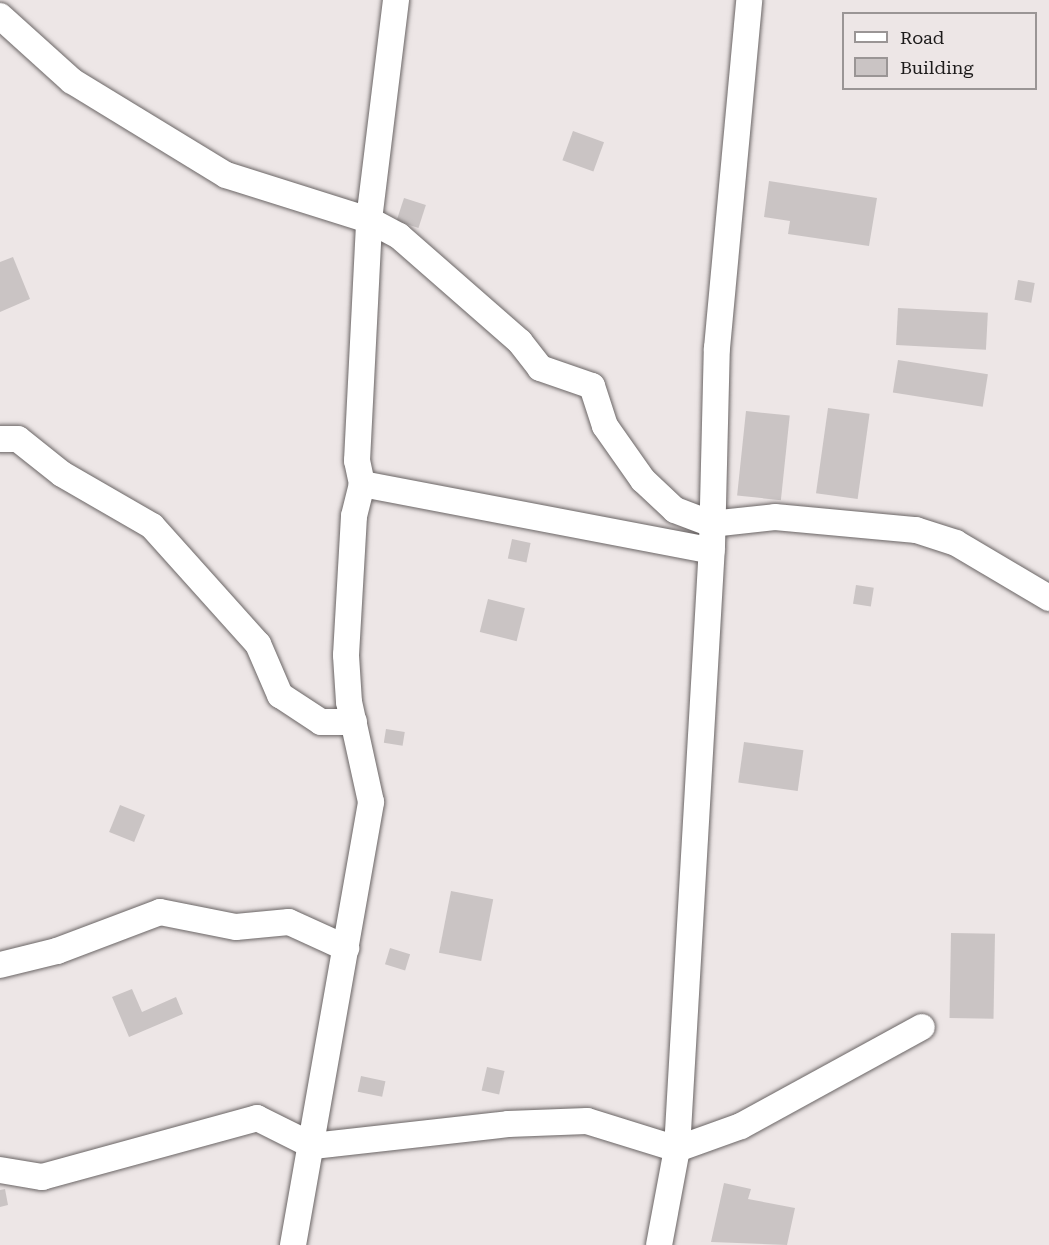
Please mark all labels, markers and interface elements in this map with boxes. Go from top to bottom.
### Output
legend [842,12,1037,90]
text: Road [900,27,944,48]
text: Building [900,57,974,78]

